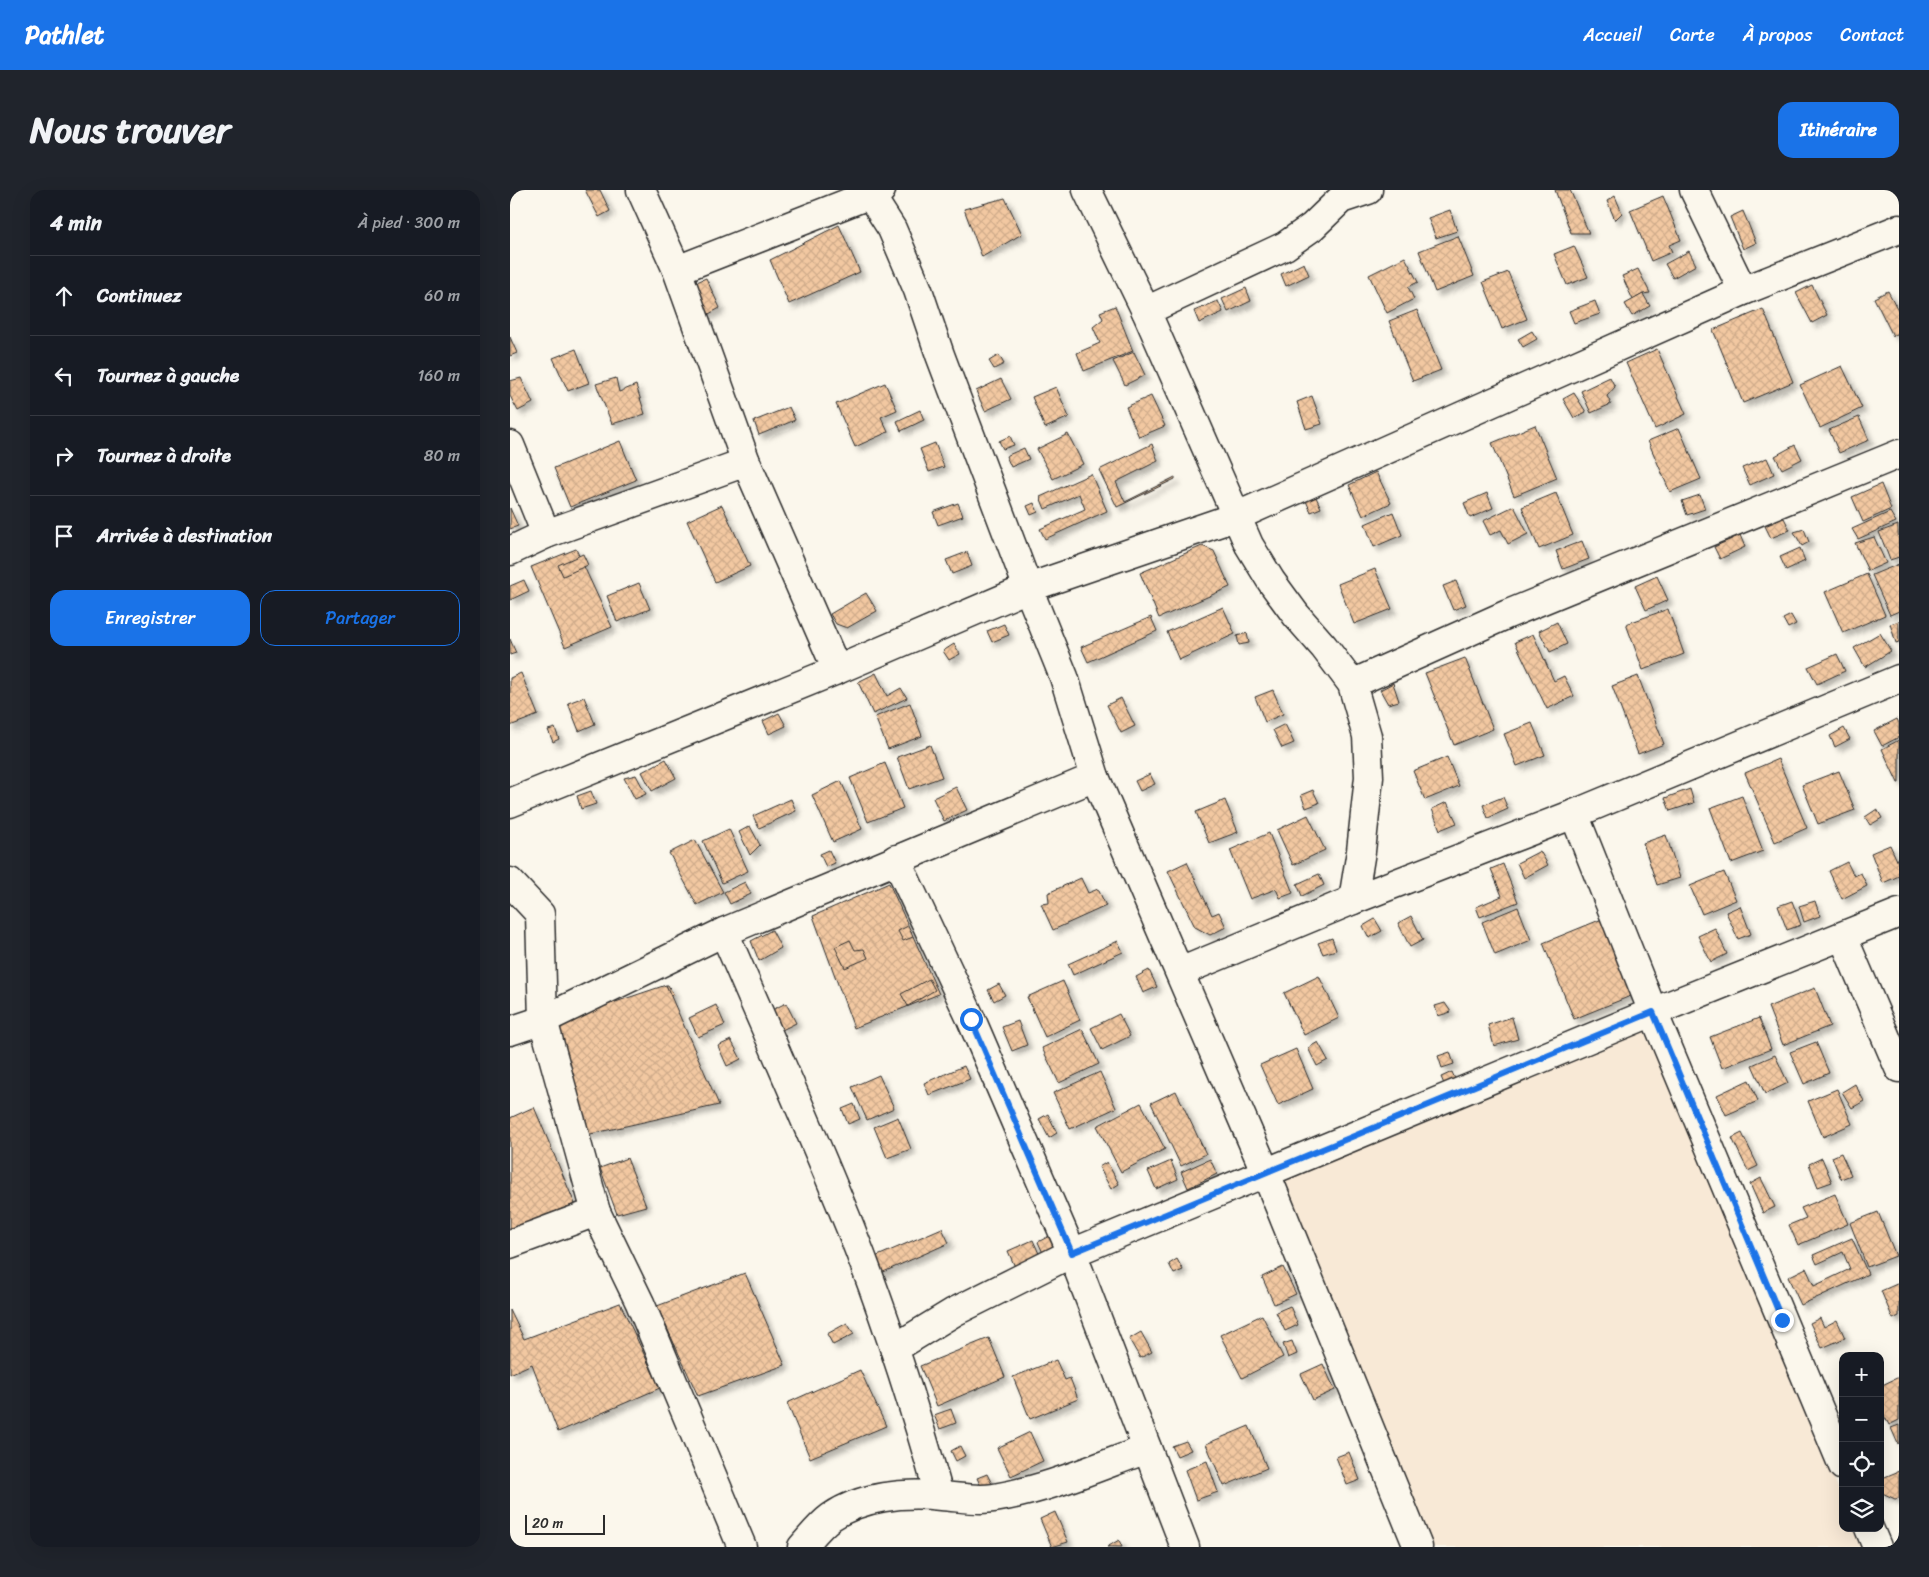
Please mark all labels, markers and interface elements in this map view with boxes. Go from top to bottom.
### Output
text: Pathlet [25,14,104,56]
text: Accueil [1583,19,1642,51]
text: Carte [1670,19,1715,51]
text: À propos [1743,19,1812,51]
text: Contact [1840,19,1904,51]
text: Nous trouver [30,99,230,161]
button: Itinéraire [1778,102,1899,158]
text: 4 min [50,204,102,242]
text: À pied · 300 m [358,208,460,237]
text: Continuez [97,279,182,312]
text: 60 m [424,281,460,310]
icon: ahead [50,282,78,310]
text: Tournez à gauche [97,359,239,392]
text: 160 m [417,361,460,390]
icon: left [50,362,78,390]
text: Tournez à droite [97,439,231,472]
text: 80 m [424,441,460,470]
icon: right [50,442,78,470]
text: Arrivée à destination [97,519,272,552]
icon: arrive [50,522,78,550]
button: Enregistrer [50,590,250,646]
button: Partager [260,590,460,646]
route start [960,1008,983,1031]
route end [1771,1309,1794,1332]
map controls [1839,1352,1884,1532]
button: + [1839,1352,1884,1397]
button: − [1839,1397,1884,1442]
button: locate [1839,1442,1884,1487]
button: layers [1839,1487,1884,1532]
text: 20 m [532,1511,563,1536]
scale bar [525,1512,605,1535]

